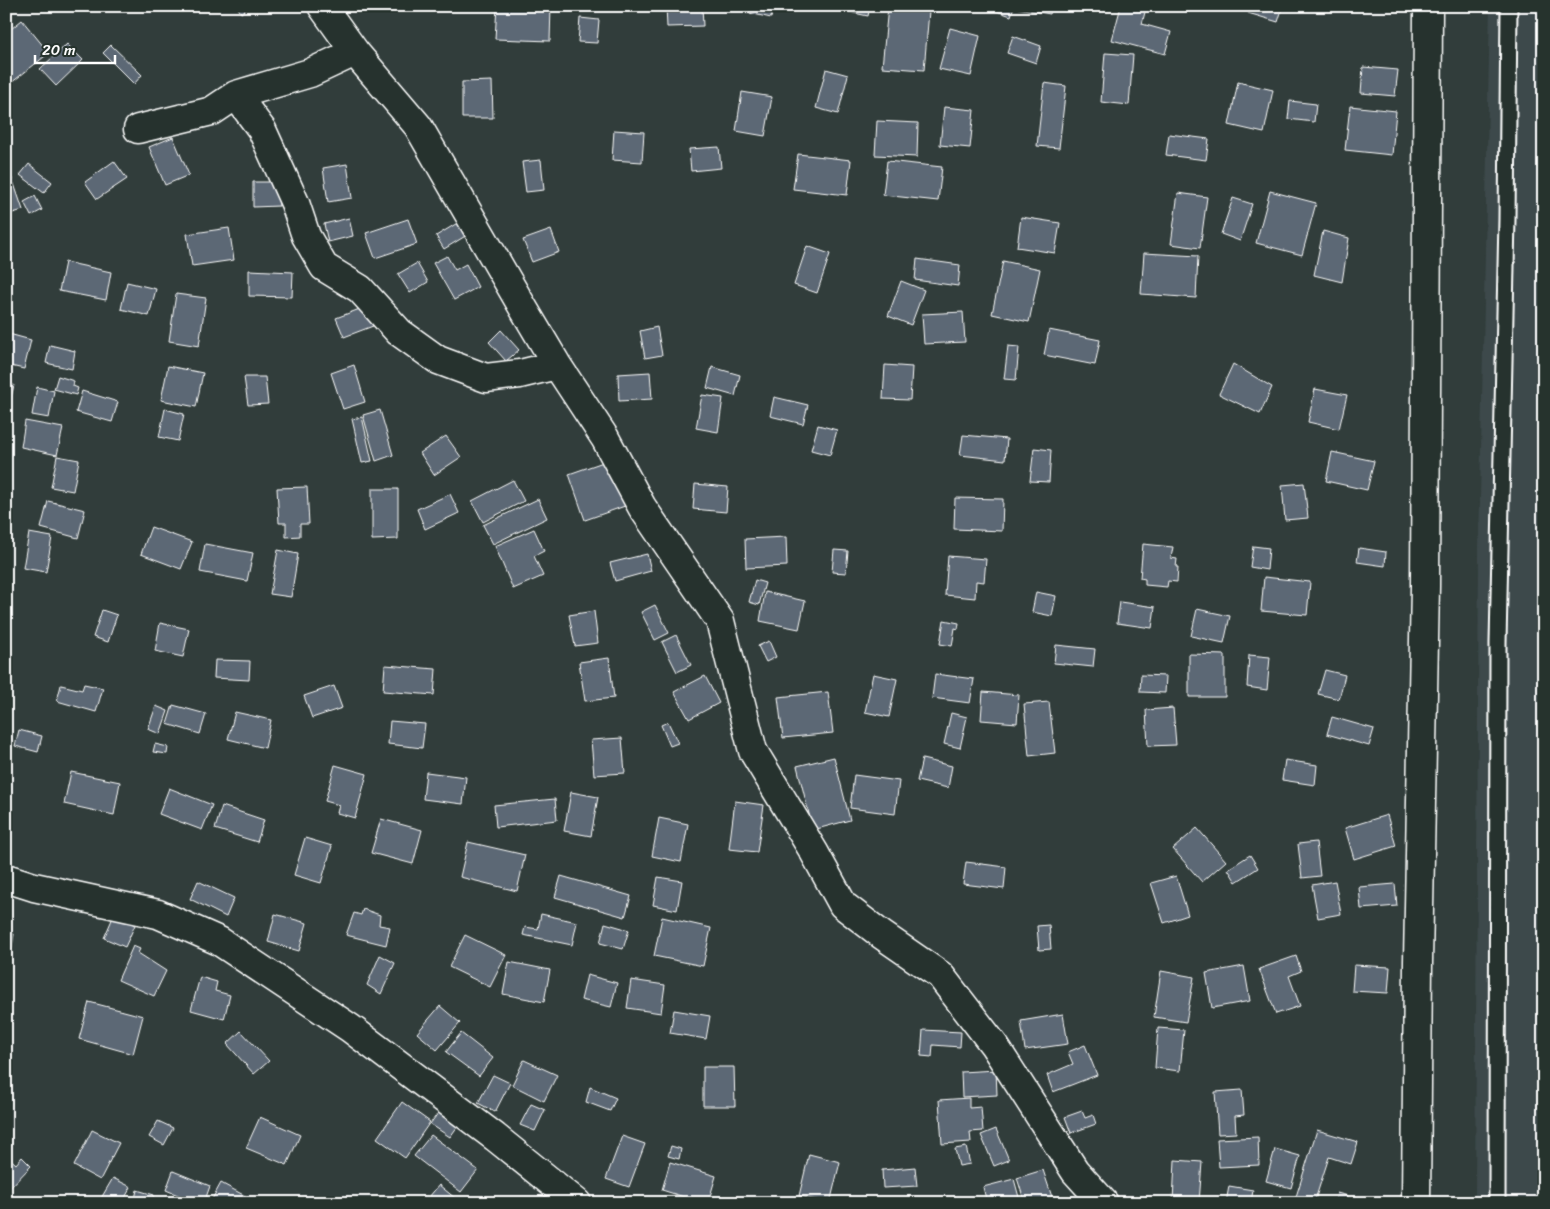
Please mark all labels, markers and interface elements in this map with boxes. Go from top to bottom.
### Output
scale bar [35,32,115,64]
text: 20 m [42,37,76,63]

